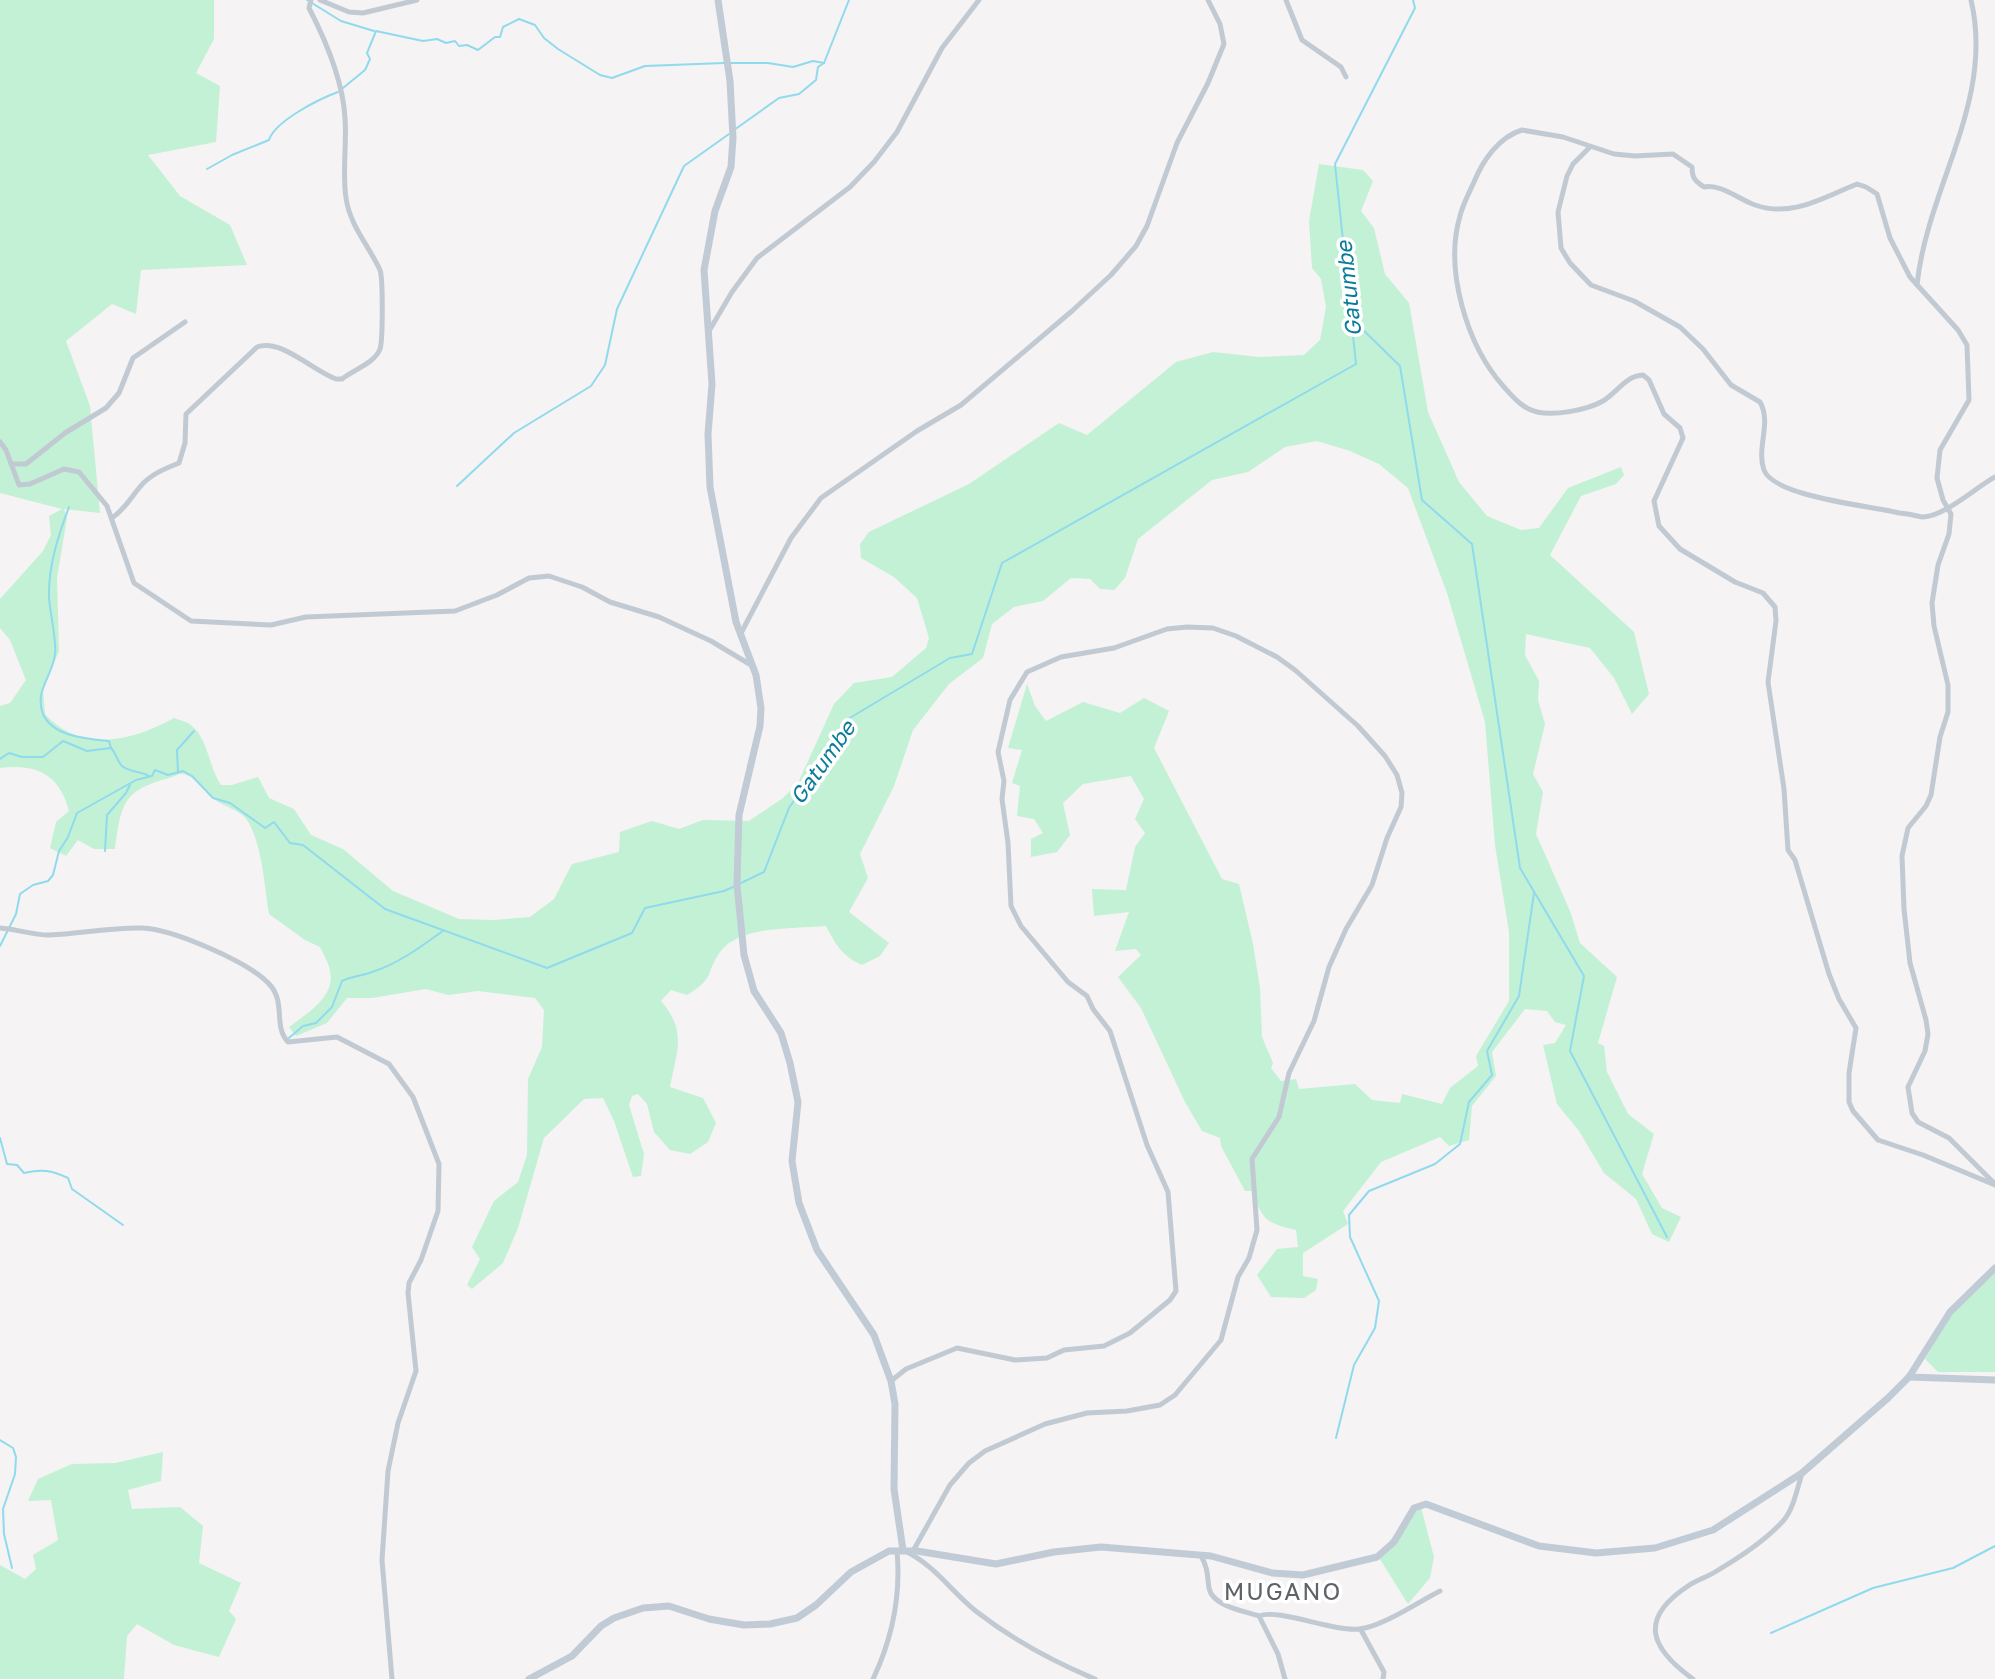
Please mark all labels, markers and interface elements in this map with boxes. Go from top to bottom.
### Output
water label: Gatumbe [1329,238,1366,338]
water label: Gatumbe [784,713,862,809]
district label: MUGANO [1224,1576,1342,1605]

